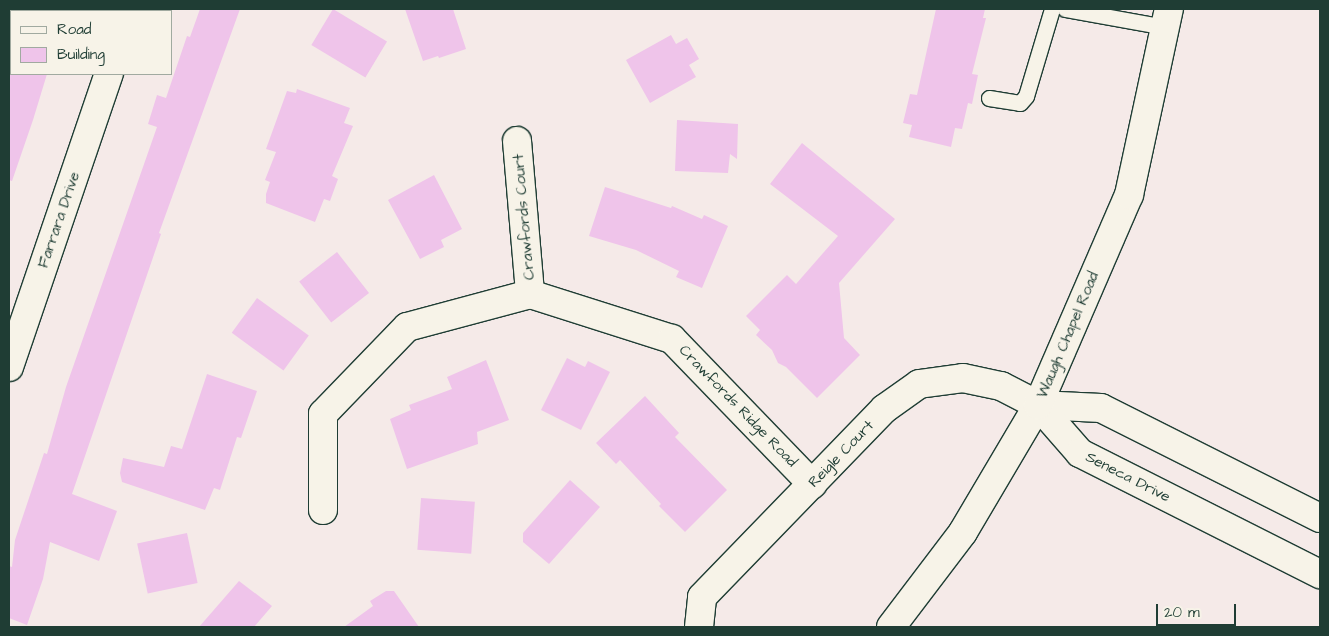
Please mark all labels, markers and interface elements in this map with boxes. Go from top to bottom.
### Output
legend [10,10,172,75]
text: Road [57,19,91,40]
text: Building [57,44,105,65]
street label: Crawfords Court [510,153,538,281]
street label: Farrara Drive [34,170,84,270]
street label: Waugh Chapel Road [1033,269,1103,401]
street label: Crawfords Ridge Road [675,341,801,471]
street label: Reigle Court [805,417,877,491]
street label: Seneca Drive [1083,448,1173,506]
scale bar [1159,594,1239,626]
text: 20 m [1164,602,1200,623]

